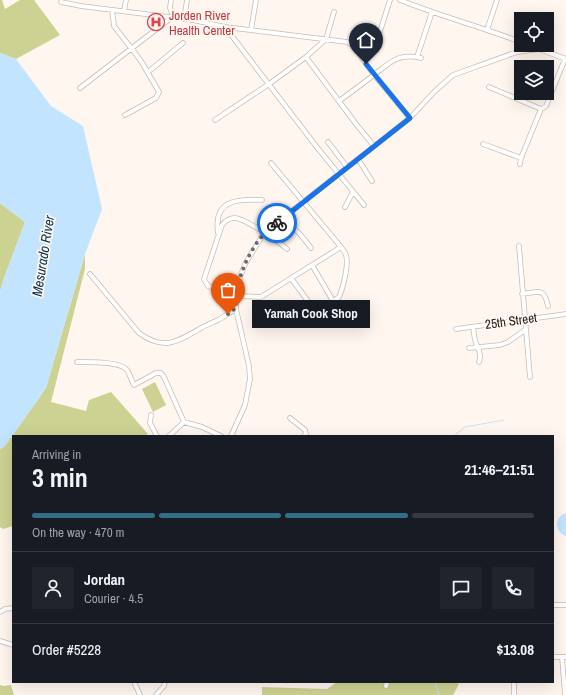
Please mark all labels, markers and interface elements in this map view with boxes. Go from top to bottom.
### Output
place label: Jorden River Health Center [169,7,235,39]
hospital icon: Jorden River Health Center [146,12,166,32]
map controls [514,12,554,100]
button: locate [514,12,554,52]
pin [349,23,383,64]
icon: home [355,29,377,51]
button: layers [514,60,554,100]
courier [257,203,297,243]
icon: bike [266,212,288,234]
water label: Mesurado River [28,213,58,298]
pin [211,273,245,314]
icon: bag [217,279,239,301]
callout: Yamah Cook Shop [252,300,370,328]
text: Yamah Cook Shop [264,305,358,322]
street label: 25th Street [484,309,538,333]
text: Arriving in [32,446,81,463]
text: 21:46–21:51 [464,459,534,480]
text: 3 min [32,460,88,495]
text: On the way · 470 m [32,524,124,541]
button: person [32,567,74,609]
button: chat [440,567,482,609]
button: phone [492,567,534,609]
text: Jordan [84,569,125,590]
text: Courier · 4.5 [84,590,143,607]
text: Order #5228 [32,639,101,660]
text: $13.08 [496,639,534,660]

